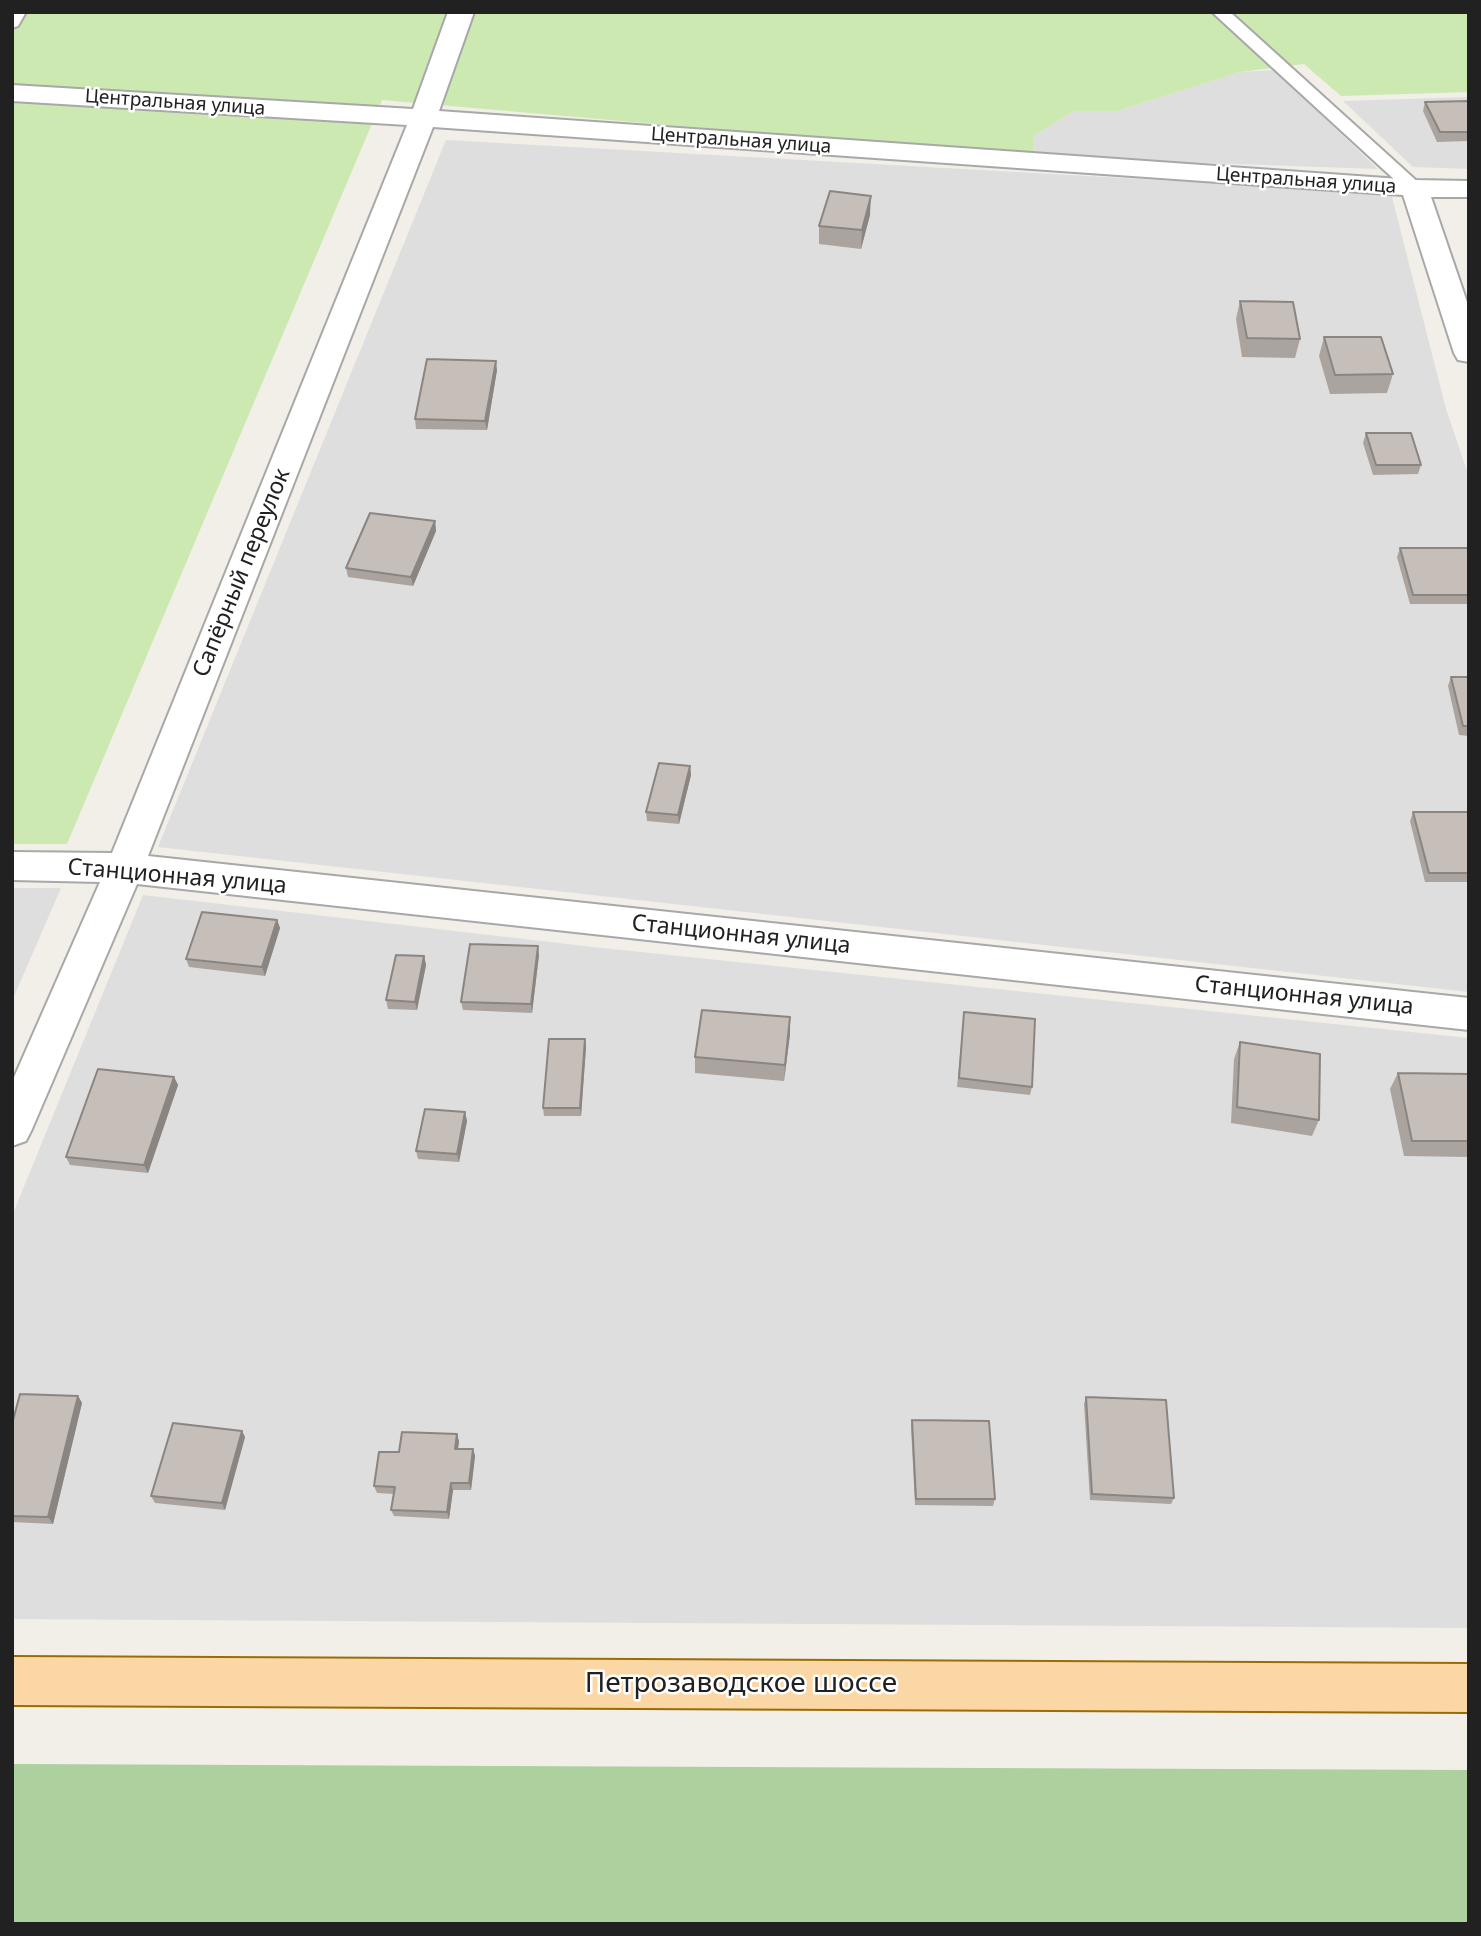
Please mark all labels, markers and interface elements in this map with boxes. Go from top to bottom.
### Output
street label: Центральная улица [84,85,266,121]
street label: Центральная улица [650,123,832,159]
street label: Центральная улица [1215,163,1397,199]
street label: Сапёрный переулок [188,465,296,681]
street label: Станционная улица [66,854,288,900]
street label: Станционная улица [630,910,852,960]
street label: Станционная улица [1193,971,1415,1021]
street label: Петрозаводское шоссе [585,1667,897,1701]

